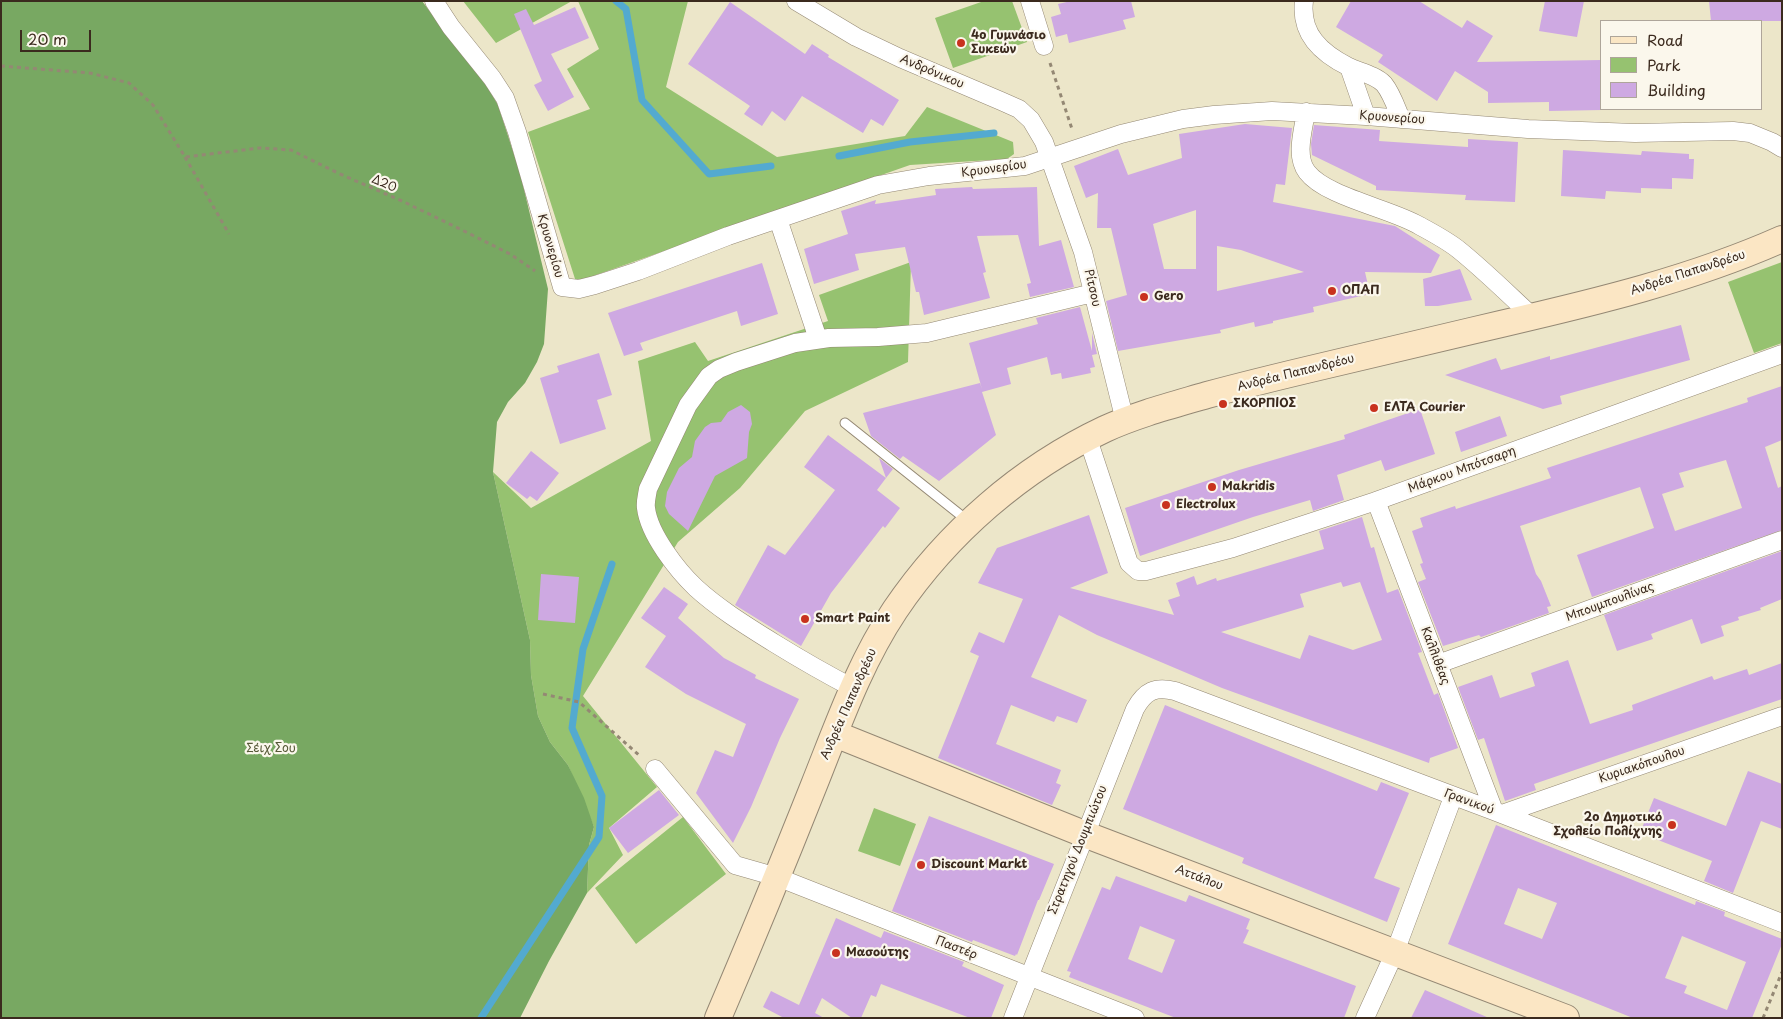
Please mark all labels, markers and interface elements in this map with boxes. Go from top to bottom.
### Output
scale bar [22,20,94,52]
legend [1600,20,1763,110]
text: 20 m [28,27,67,50]
text: Road [1647,28,1683,51]
place label: 4ο Γυμνάσιο Συκεών [971,29,1046,57]
marker: 4ο Γυμνάσιο Συκεών [955,37,967,49]
street label: Ανδρόνικου [898,52,966,92]
text: Park [1647,53,1681,76]
text: Building [1647,78,1706,101]
street label: Κρυονερίου [1359,109,1425,127]
street label: Κρυονερίου [960,157,1028,181]
street label: Δ20 [369,172,399,196]
street label: Κρυονερίου [534,212,566,280]
street label: Ανδρέα Παπανδρέου [1629,248,1747,298]
street label: Ρίτσου [1081,268,1103,308]
place label: ΟΠΑΠ [1342,284,1380,298]
marker: ΟΠΑΠ [1326,285,1338,297]
place label: Gero [1154,290,1183,304]
marker: Gero [1138,291,1150,303]
street label: Ανδρέα Παπανδρέου [1236,352,1356,394]
place label: ΣΚΟΡΠΙΟΣ [1233,397,1296,411]
marker: ΣΚΟΡΠΙΟΣ [1217,398,1229,410]
place label: ΕΛΤΑ Courier [1384,401,1465,415]
marker: ΕΛΤΑ Courier [1368,402,1380,414]
street label: Μάρκου Μπότσαρη [1406,444,1518,496]
place label: Makridis [1222,480,1275,494]
marker: Makridis [1206,481,1218,493]
place label: Electrolux [1176,498,1235,512]
marker: Electrolux [1160,499,1172,511]
street label: Μπουμπουλίνας [1564,579,1656,625]
place label: Smart Paint [815,612,890,626]
marker: Smart Paint [799,613,811,625]
street label: Καλλιθέας [1417,625,1453,687]
street label: Ανδρέα Παπανδρέου [818,646,880,762]
park label: Σέιχ Σου [246,742,296,756]
street label: Κυριακόπουλου [1597,744,1687,786]
street label: Στρατηγού Δουμπιώτου [1046,783,1110,917]
street label: Γρανικού [1442,786,1496,818]
place label: 2ο Δημοτικό Σχολείο Πολίχνης [1553,811,1662,839]
marker: 2ο Δημοτικό Σχολείο Πολίχνης [1666,819,1678,831]
place label: Discount Markt [931,858,1027,872]
marker: Discount Markt [915,859,927,871]
street label: Αττάλου [1173,862,1225,894]
street label: Παστέρ [933,933,979,963]
place label: Μασούτης [846,946,909,960]
marker: Μασούτης [830,947,842,959]

